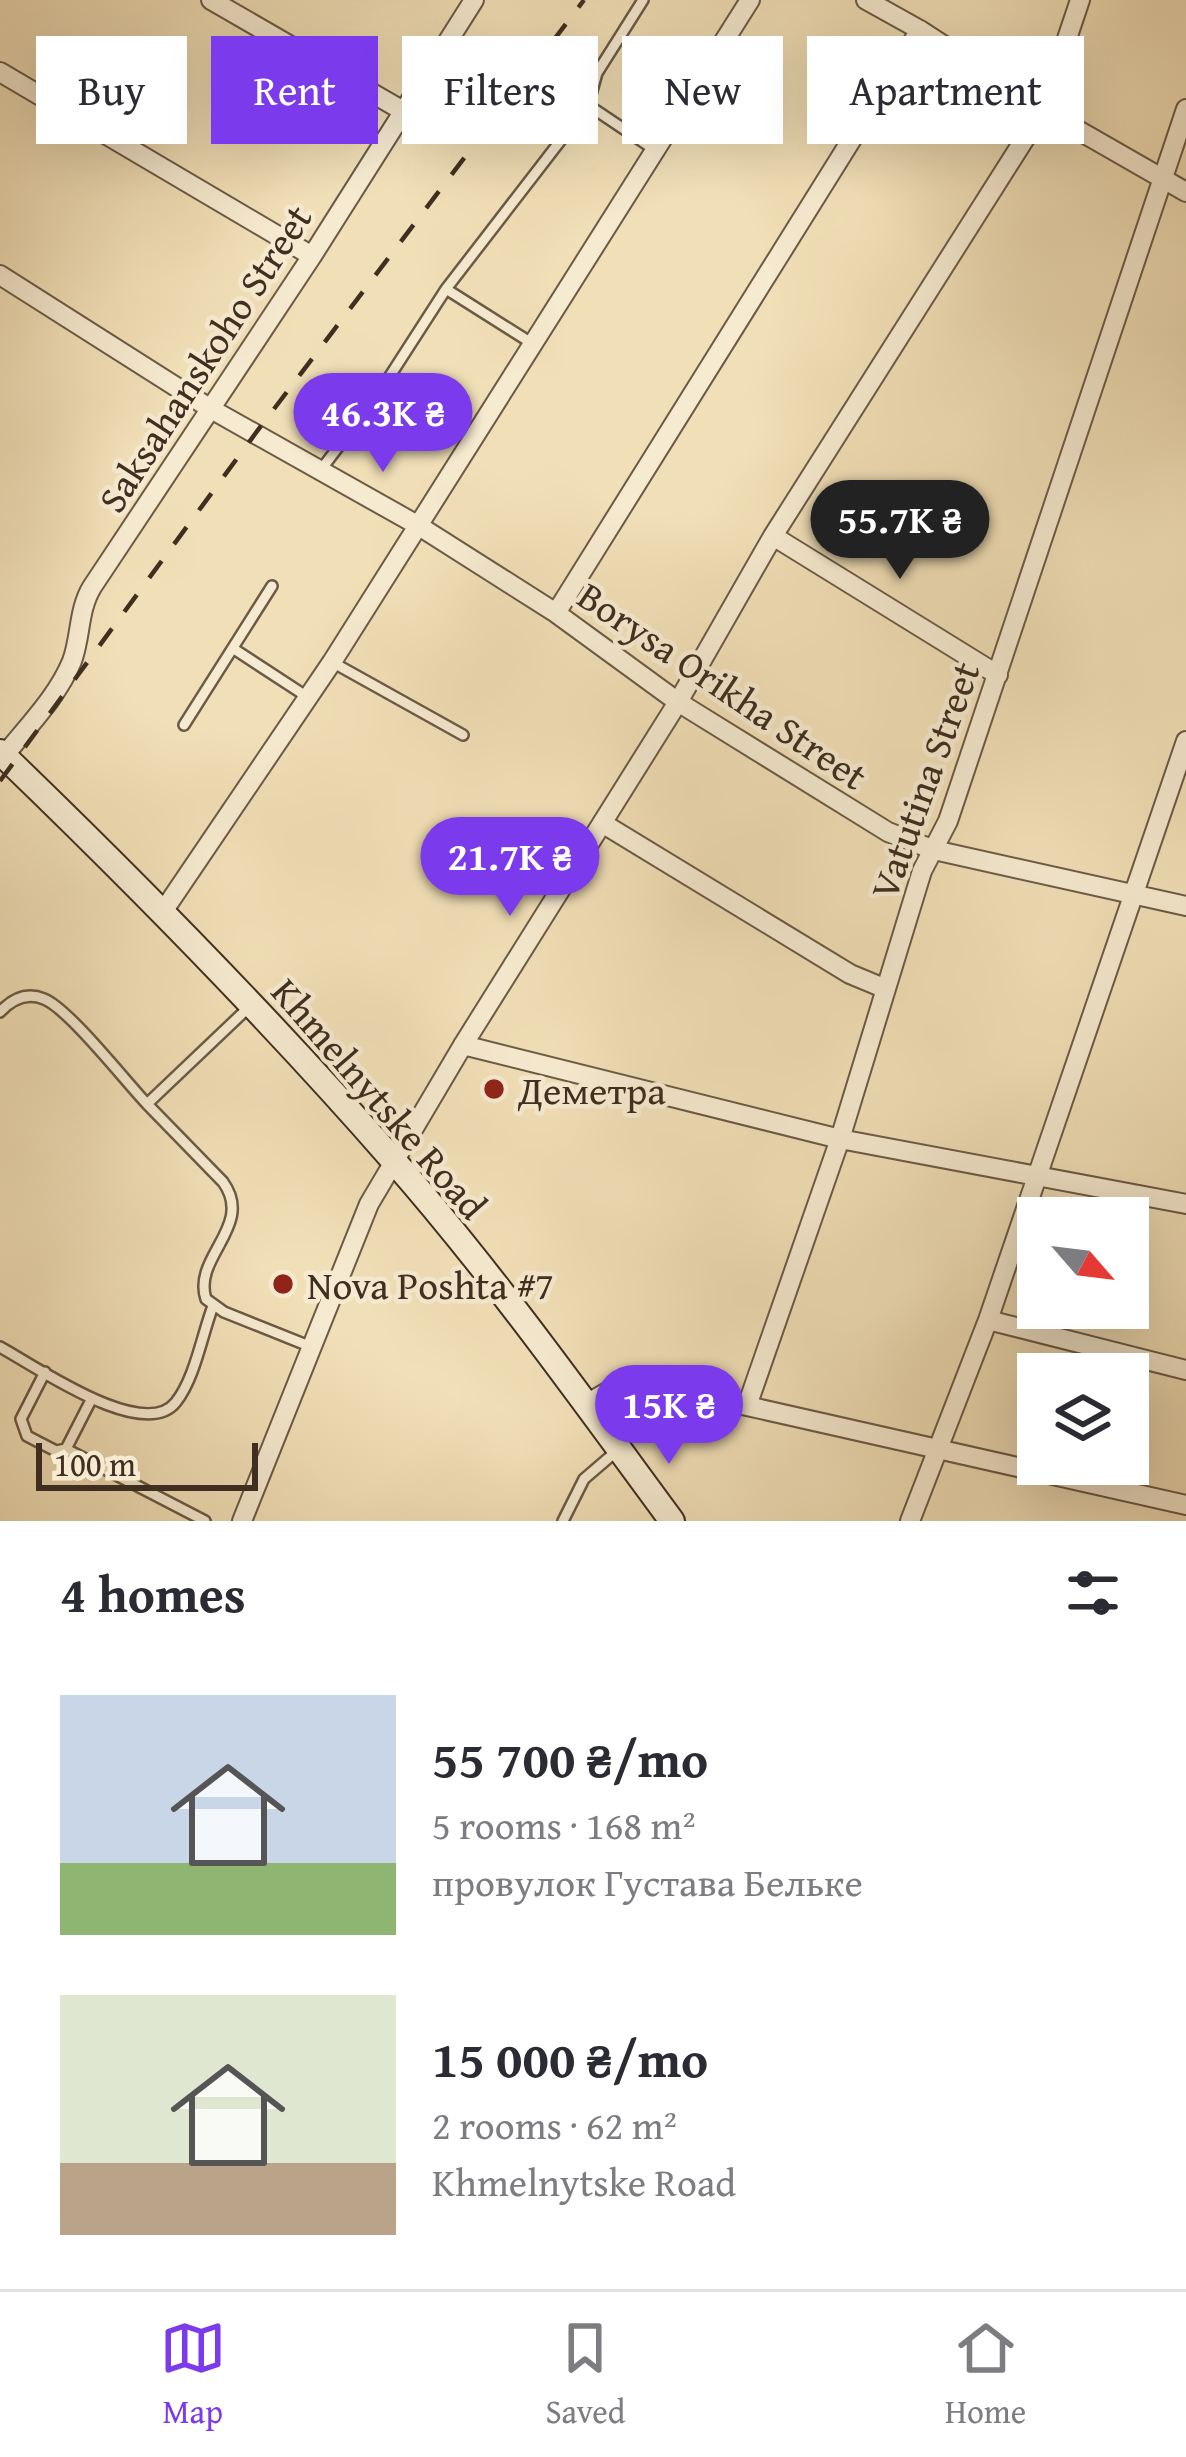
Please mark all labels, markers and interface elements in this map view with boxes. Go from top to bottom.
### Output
chip: Buy [36,36,187,144]
chip: Rent [211,36,378,144]
chip: Filters [402,36,598,144]
chip: New [622,36,783,144]
chip: Apartment [807,36,1084,144]
street label: Saksahanskoho Street [83,193,325,523]
pin: 46.3K ₴ [272,373,494,475]
text: 46.3K ₴ [320,383,446,440]
pin: 55.7K ₴ [789,480,1011,582]
text: 55.7K ₴ [837,490,963,547]
street label: Borysa Orikha Street [567,567,879,803]
street label: Vatutina Street [855,653,993,907]
pin: 21.7K ₴ [399,817,621,919]
text: 21.7K ₴ [447,827,573,884]
street label: Khmelnytske Road [259,965,501,1232]
place label: Деметра [517,1061,666,1118]
marker: Деметра [481,1076,507,1102]
north arrow [1017,1197,1149,1329]
map controls [1017,1197,1149,1485]
place label: Nova Poshta #7 [307,1256,554,1313]
marker: Nova Poshta #7 [270,1271,296,1297]
button: layers [1017,1353,1149,1485]
pin: 15K ₴ [585,1365,753,1467]
text: 15K ₴ [622,1375,716,1432]
scale bar [36,1437,258,1490]
text: 100 m [54,1440,136,1488]
text: 4 homes [60,1556,246,1631]
icon: filters [1060,1560,1126,1626]
text: 55 700 ₴/mo [432,1721,708,1796]
icon: home [156,1743,300,1887]
text: 5 rooms · 168 m² [432,1796,696,1853]
text: провулок Густава Бельке [432,1853,863,1910]
text: 15 000 ₴/mo [432,2021,708,2096]
icon: home [156,2043,300,2187]
text: 2 rooms · 62 m² [432,2096,677,2153]
text: Khmelnytske Road [432,2153,736,2210]
tab: Map [160,2315,226,2435]
tab: Saved [545,2315,625,2435]
tab: Home [945,2315,1026,2435]

